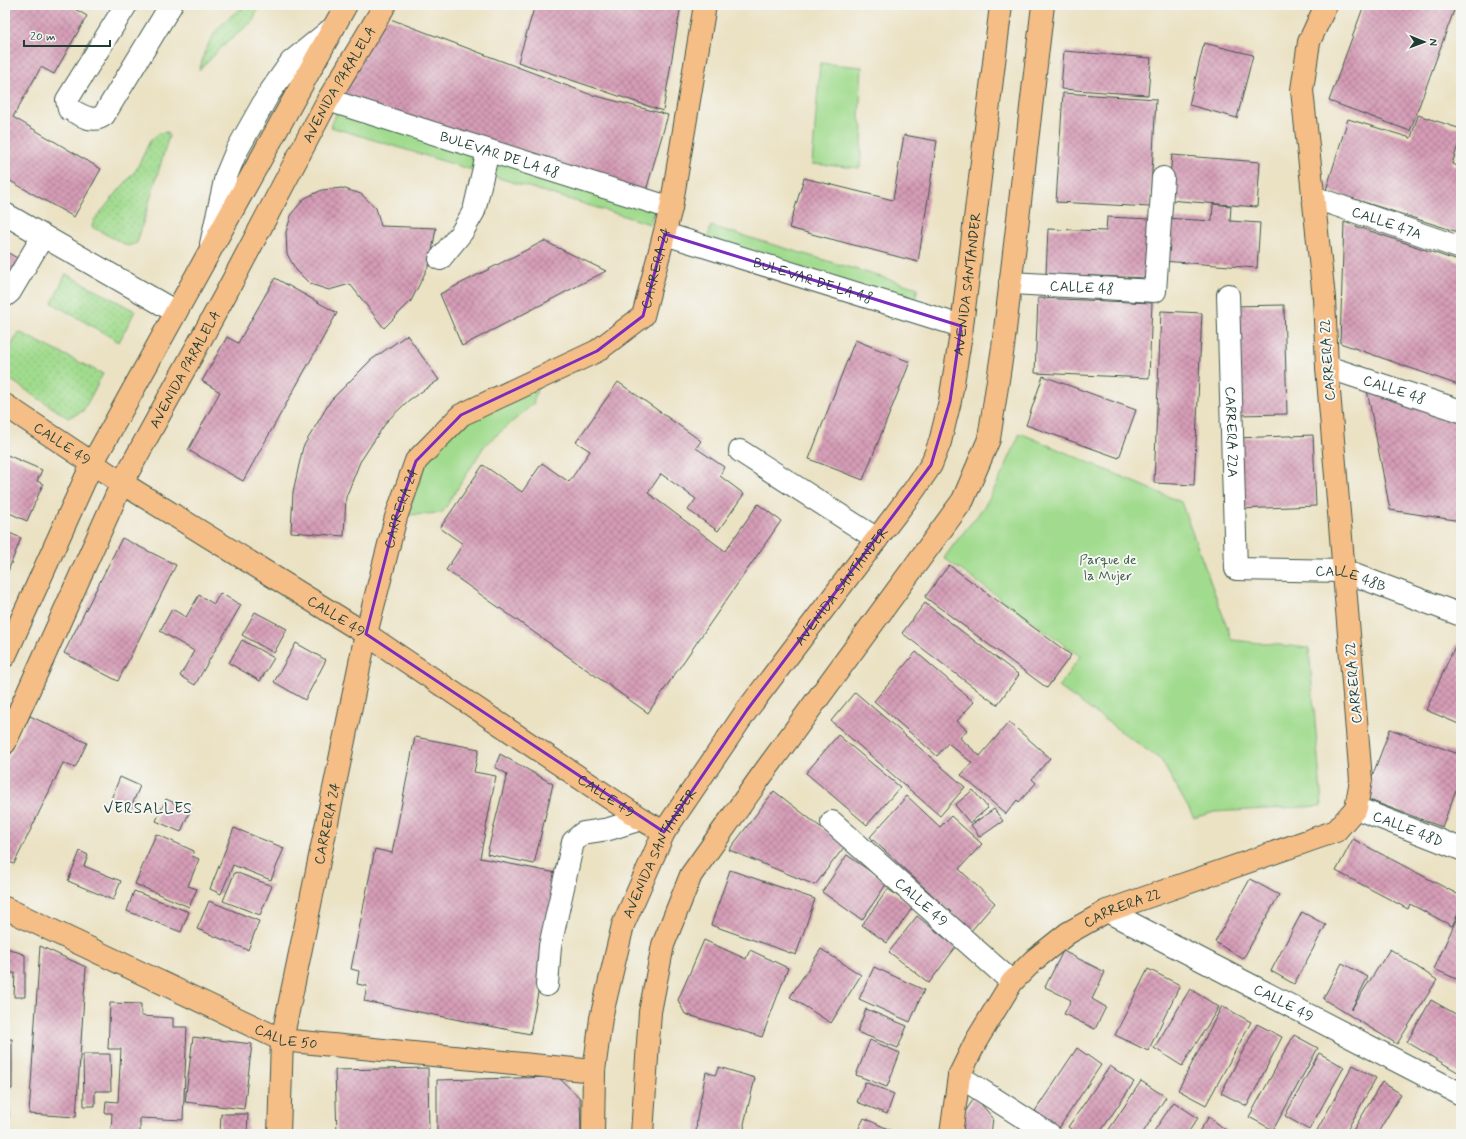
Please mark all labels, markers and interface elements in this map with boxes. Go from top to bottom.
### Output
scale bar [24,22,110,48]
north arrow [1404,22,1444,62]
street label: AVENIDA PARALELA [299,23,380,146]
text: 20 m [30,29,56,45]
text: N [1426,38,1440,46]
street label: BULEVAR DE LA 48 [437,128,561,182]
street label: CALLE 47A [1349,203,1424,244]
street label: AVENIDA SANTANDER [950,211,986,357]
street label: CARRERA 24 [637,225,676,311]
street label: BULEVAR DE LA 48 [751,254,875,308]
street label: CALLE 48 [1049,277,1114,299]
street label: AVENIDA PARALELA [146,307,225,432]
street label: CARRERA 22 [1316,318,1340,401]
street label: CALLE 48 [1361,372,1428,409]
street label: CARRERA 22A [1221,386,1241,478]
street label: CALLE 49 [30,419,94,470]
street label: CARRERA 24 [380,466,423,550]
street label: AVENIDA SANTANDER [791,523,893,649]
park label: Parque de la Mujer [1079,551,1137,585]
street label: CALLE 48B [1315,562,1389,596]
street label: CALLE 49 [304,592,368,641]
street label: CARRERA 22 [1341,641,1367,724]
street label: CALLE 49 [574,771,638,822]
street label: CARRERA 24 [311,781,345,866]
street label: AVENIDA SANTANDER [619,785,701,921]
district label: VERSALLES [103,799,193,819]
street label: CALLE 48D [1370,807,1446,851]
street label: CALLE 49 [891,874,951,931]
street label: CARRERA 22 [1081,885,1163,932]
street label: CALLE 49 [1250,980,1316,1026]
street label: CALLE 50 [251,1020,318,1053]

